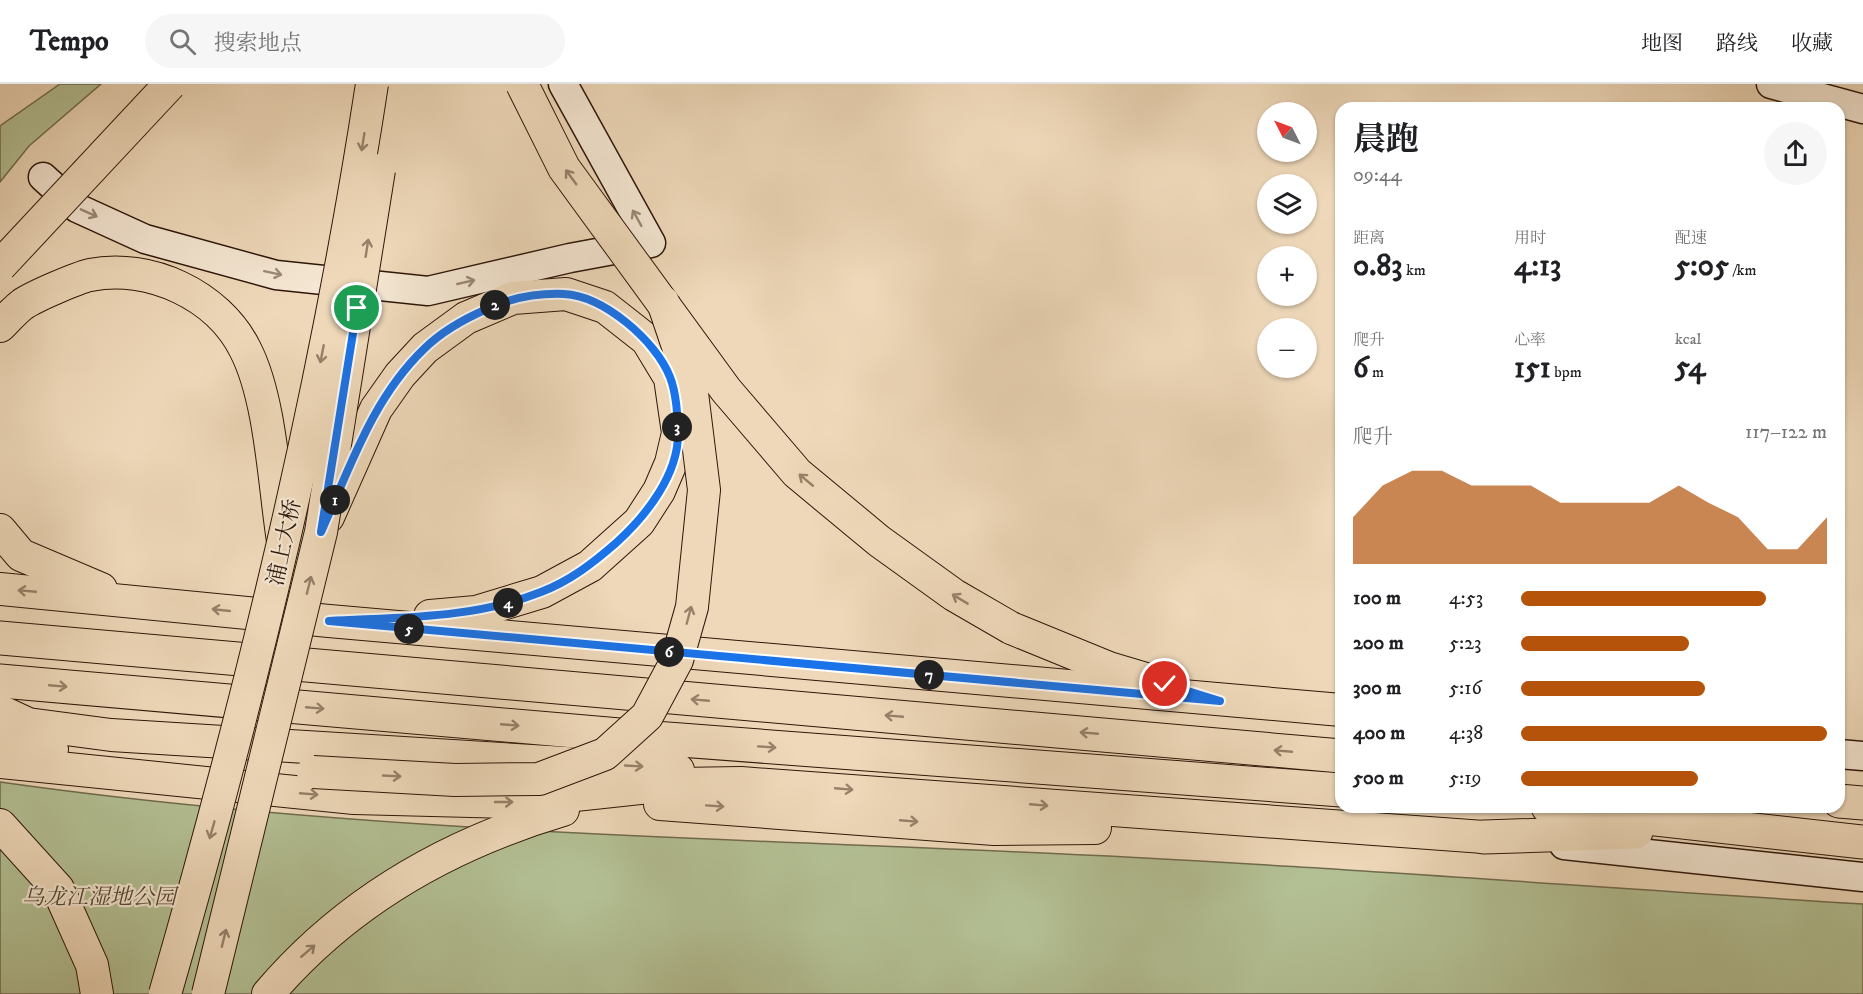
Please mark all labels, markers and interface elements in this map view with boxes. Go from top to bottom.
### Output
search box [145,14,565,68]
text: Tempo [30,24,109,59]
icon: search [166,25,199,58]
text: 搜索地点 [214,30,302,57]
text: 地图 [1641,31,1683,57]
text: 路线 [1716,31,1758,57]
text: 收藏 [1791,31,1833,57]
north arrow [1257,102,1317,162]
map controls [1257,102,1317,378]
text: 晨跑 [1353,120,1419,161]
button: share [1764,122,1827,185]
one-way arrow [357,131,368,151]
text: 09:44 [1353,163,1402,188]
one-way arrow [565,170,577,186]
button: layers [1257,174,1317,234]
one-way arrow [79,208,97,219]
one-way arrow [631,210,642,228]
text: 距离 [1353,228,1385,248]
text: 用时 [1514,228,1546,248]
text: 配速 [1675,228,1707,248]
one-way arrow [361,238,372,258]
button: + [1257,246,1317,306]
text: 0.83 [1353,248,1402,285]
text: 4:13 [1514,248,1561,285]
text: 5:05 [1675,248,1729,285]
text: km [1402,260,1426,280]
text: /km [1729,260,1757,280]
one-way arrow [263,268,283,279]
one-way arrow [456,276,476,287]
pin [331,282,382,333]
pin: 2 [480,290,510,320]
icon: arrive [340,291,373,324]
text: 2 [491,295,499,315]
button: − [1257,318,1317,378]
text: kcal [1675,329,1701,349]
text: 爬升 [1353,330,1385,350]
text: 心率 [1514,330,1546,350]
one-way arrow [316,344,327,363]
text: 54 [1675,349,1706,386]
text: 6 [1353,350,1369,387]
text: 151 [1514,350,1551,387]
text: m [1369,362,1384,382]
text: bpm [1551,362,1582,382]
pin: 3 [662,412,692,442]
text: 3 [674,417,680,437]
text: 117–122 m [1745,420,1827,445]
text: 爬升 [1353,425,1393,450]
one-way arrow [798,474,814,487]
pin: 1 [320,485,350,515]
text: 1 [332,490,338,510]
street label: 浦上大桥 [262,496,307,588]
one-way arrow [303,575,315,594]
one-way arrow [17,585,37,596]
text: 100 m [1353,586,1401,611]
text: 4:53 [1449,586,1483,611]
pin: 4 [493,588,523,618]
text: 4 [503,593,513,613]
one-way arrow [952,593,969,605]
one-way arrow [211,604,231,615]
one-way arrow [684,606,696,625]
pin: 5 [394,614,424,644]
text: 5 [405,619,413,639]
text: 200 m [1353,631,1404,656]
text: 5:23 [1449,631,1481,656]
pin: 6 [654,637,684,667]
text: 6 [665,642,673,662]
pin [1139,658,1190,709]
pin: 7 [914,660,944,690]
text: 7 [925,665,933,685]
icon: check [1148,667,1181,700]
text: 300 m [1353,676,1401,701]
text: 5:16 [1449,676,1482,701]
one-way arrow [48,681,68,692]
one-way arrow [690,694,710,705]
one-way arrow [305,703,325,714]
one-way arrow [885,710,905,721]
one-way arrow [499,720,519,731]
text: 400 m [1353,721,1405,746]
text: 4:38 [1449,721,1483,746]
one-way arrow [1079,727,1099,738]
one-way arrow [756,742,776,753]
one-way arrow [1273,745,1293,756]
one-way arrow [623,761,643,772]
text: 500 m [1353,766,1404,791]
text: 5:19 [1449,766,1481,791]
one-way arrow [382,771,402,782]
one-way arrow [834,784,854,795]
one-way arrow [298,789,318,800]
one-way arrow [493,796,513,808]
one-way arrow [1028,800,1048,811]
one-way arrow [704,801,724,812]
one-way arrow [899,816,919,827]
one-way arrow [206,820,217,839]
park label: 乌龙江湿地公园 [22,884,179,911]
one-way arrow [218,928,230,947]
one-way arrow [300,944,315,958]

